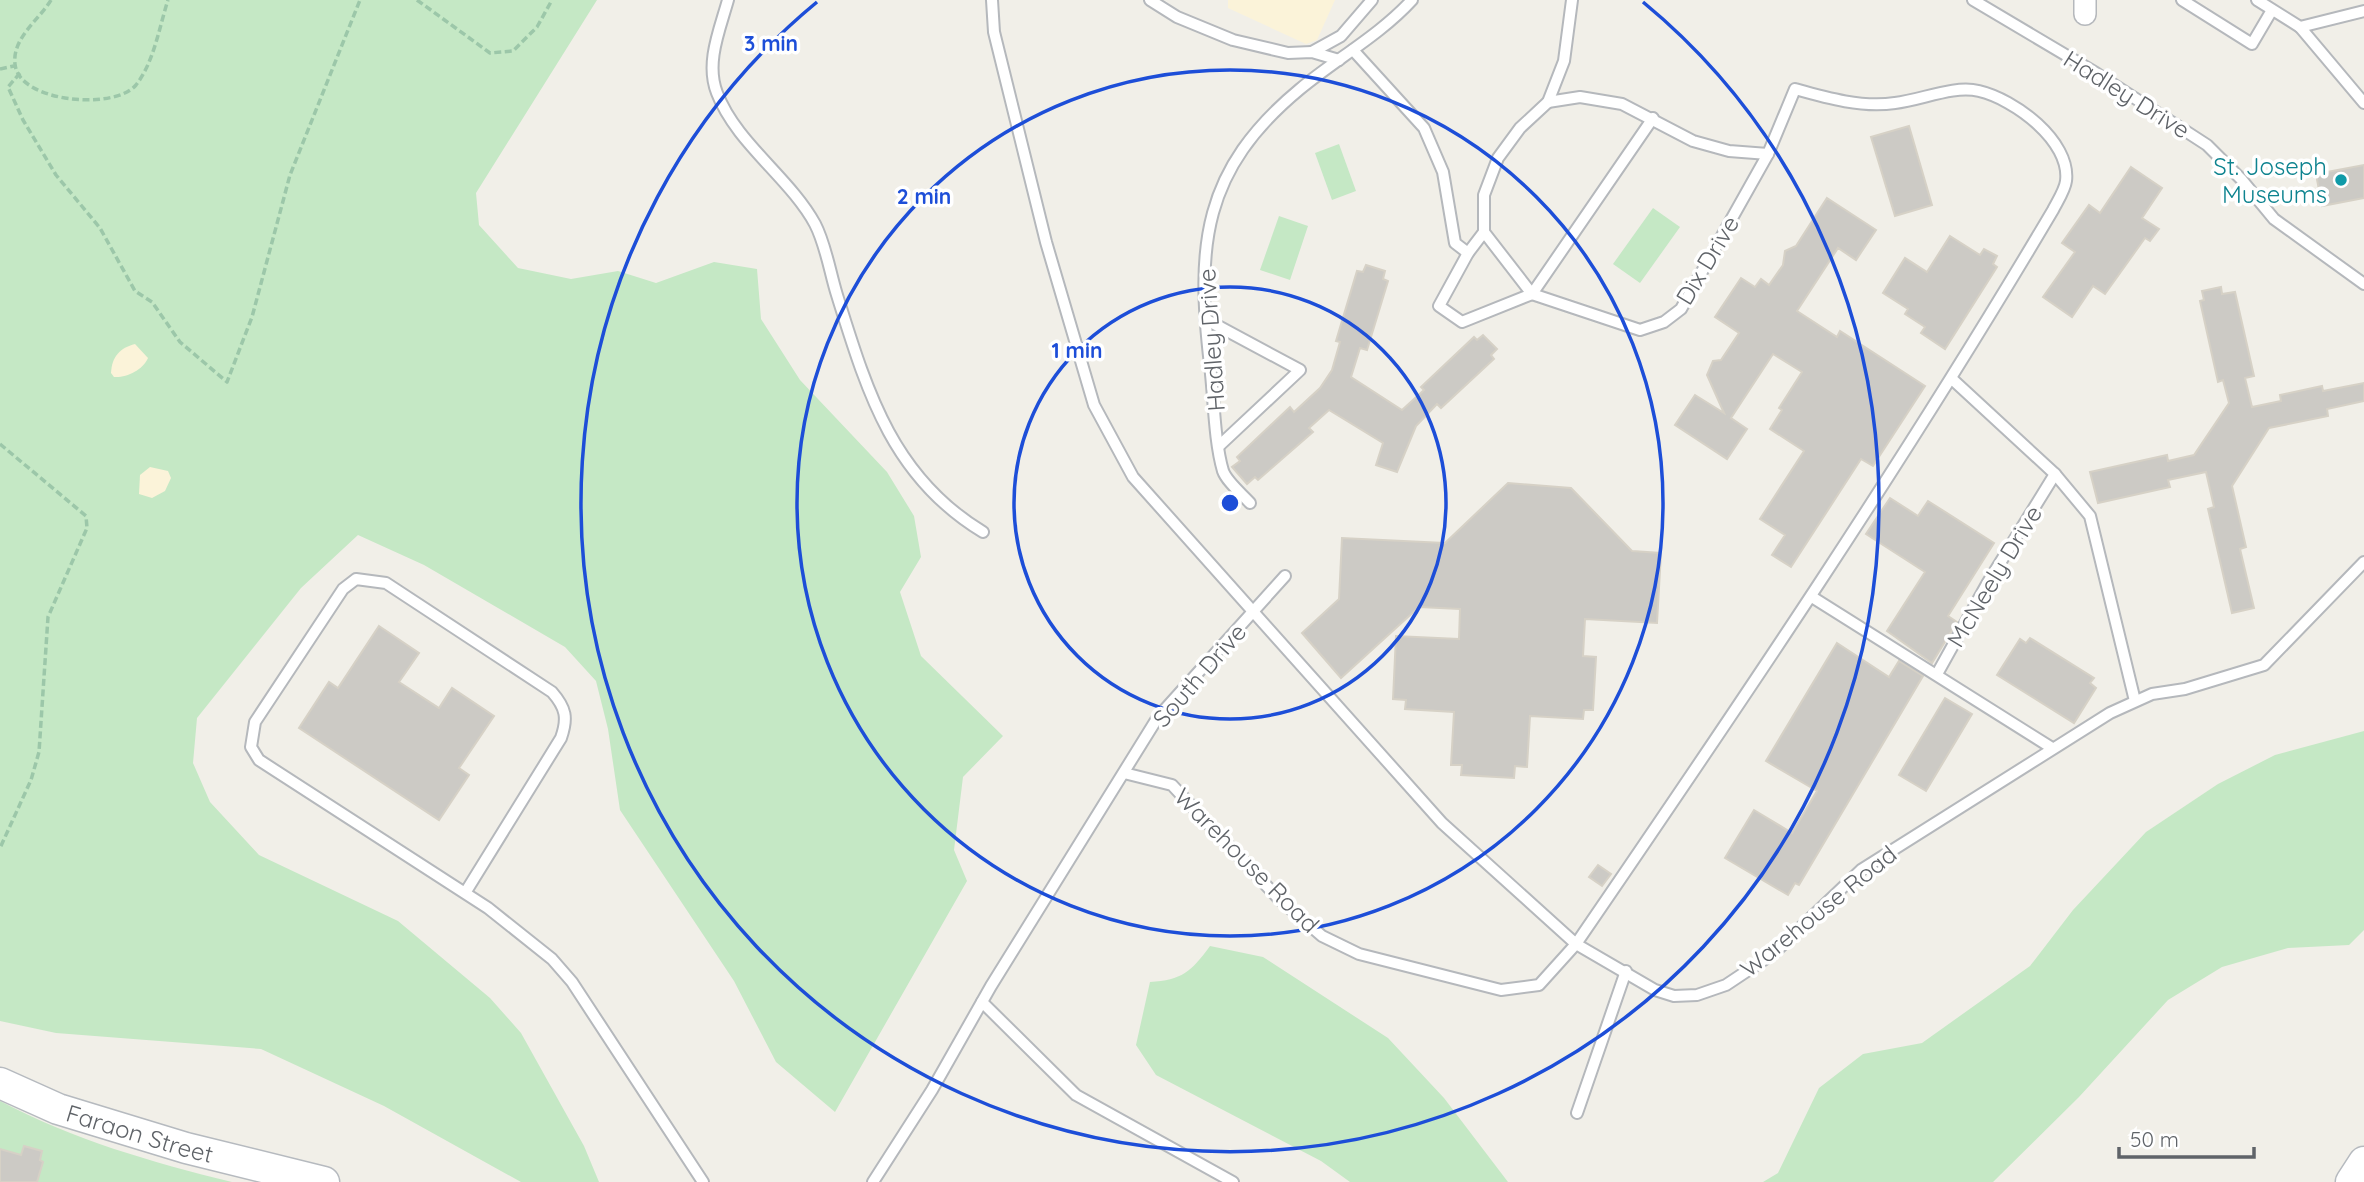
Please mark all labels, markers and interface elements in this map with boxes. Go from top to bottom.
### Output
text: 3 min [744,30,798,56]
street label: Hadley Drive [2058,43,2196,145]
place label: St. Joseph Museums [2213,151,2327,209]
marker: St. Joseph Museums [2333,172,2349,188]
text: 2 min [897,183,951,209]
street label: Dix Drive [1669,210,1745,310]
street label: Hadley Drive [1191,268,1231,412]
text: 1 min [1052,337,1102,363]
centre of rings [1218,491,1242,515]
street label: McNeely Drive [1940,500,2048,652]
street label: South Drive [1146,617,1252,733]
street label: Warehouse Road [1168,781,1326,939]
street label: Warehouse Road [1734,839,1902,983]
street label: Faraon Street [63,1097,216,1169]
scale bar [2119,1116,2254,1160]
text: 50 m [2130,1126,2179,1152]

